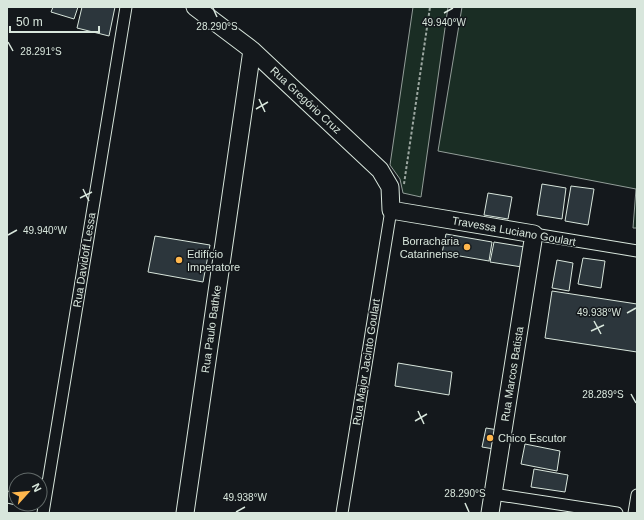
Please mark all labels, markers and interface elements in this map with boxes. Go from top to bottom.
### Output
scale bar [10,8,99,34]
text: 50 m [16,15,43,29]
text: 49.940°W [422,17,467,28]
text: 28.290°S [196,21,238,32]
text: 28.291°S [20,46,62,57]
street label: Rua Gregório Cruz [268,64,344,136]
street label: Rua Davidoff Lessa [71,211,98,308]
street label: Travessa Luciano Goulart [451,214,577,248]
text: 49.940°W [23,225,68,236]
place label: Borracharia Catarinense [400,235,460,260]
marker: Borracharia Catarinense [462,242,472,252]
place label: Edifício Imperatore [187,248,240,273]
marker: Edifício Imperatore [174,255,184,265]
street label: Rua Paulo Bathke [199,284,223,374]
street label: Rua Major Jacinto Goulart [350,298,382,426]
text: 49.938°W [577,307,622,318]
street label: Rua Marcos Batista [499,325,526,422]
text: 28.289°S [582,389,624,400]
place label: Chico Escutor [498,432,567,444]
marker: Chico Escutor [485,433,495,443]
north arrow [8,472,48,512]
text: N [30,481,44,494]
text: 28.290°S [444,488,486,499]
text: 49.938°W [223,492,268,503]

